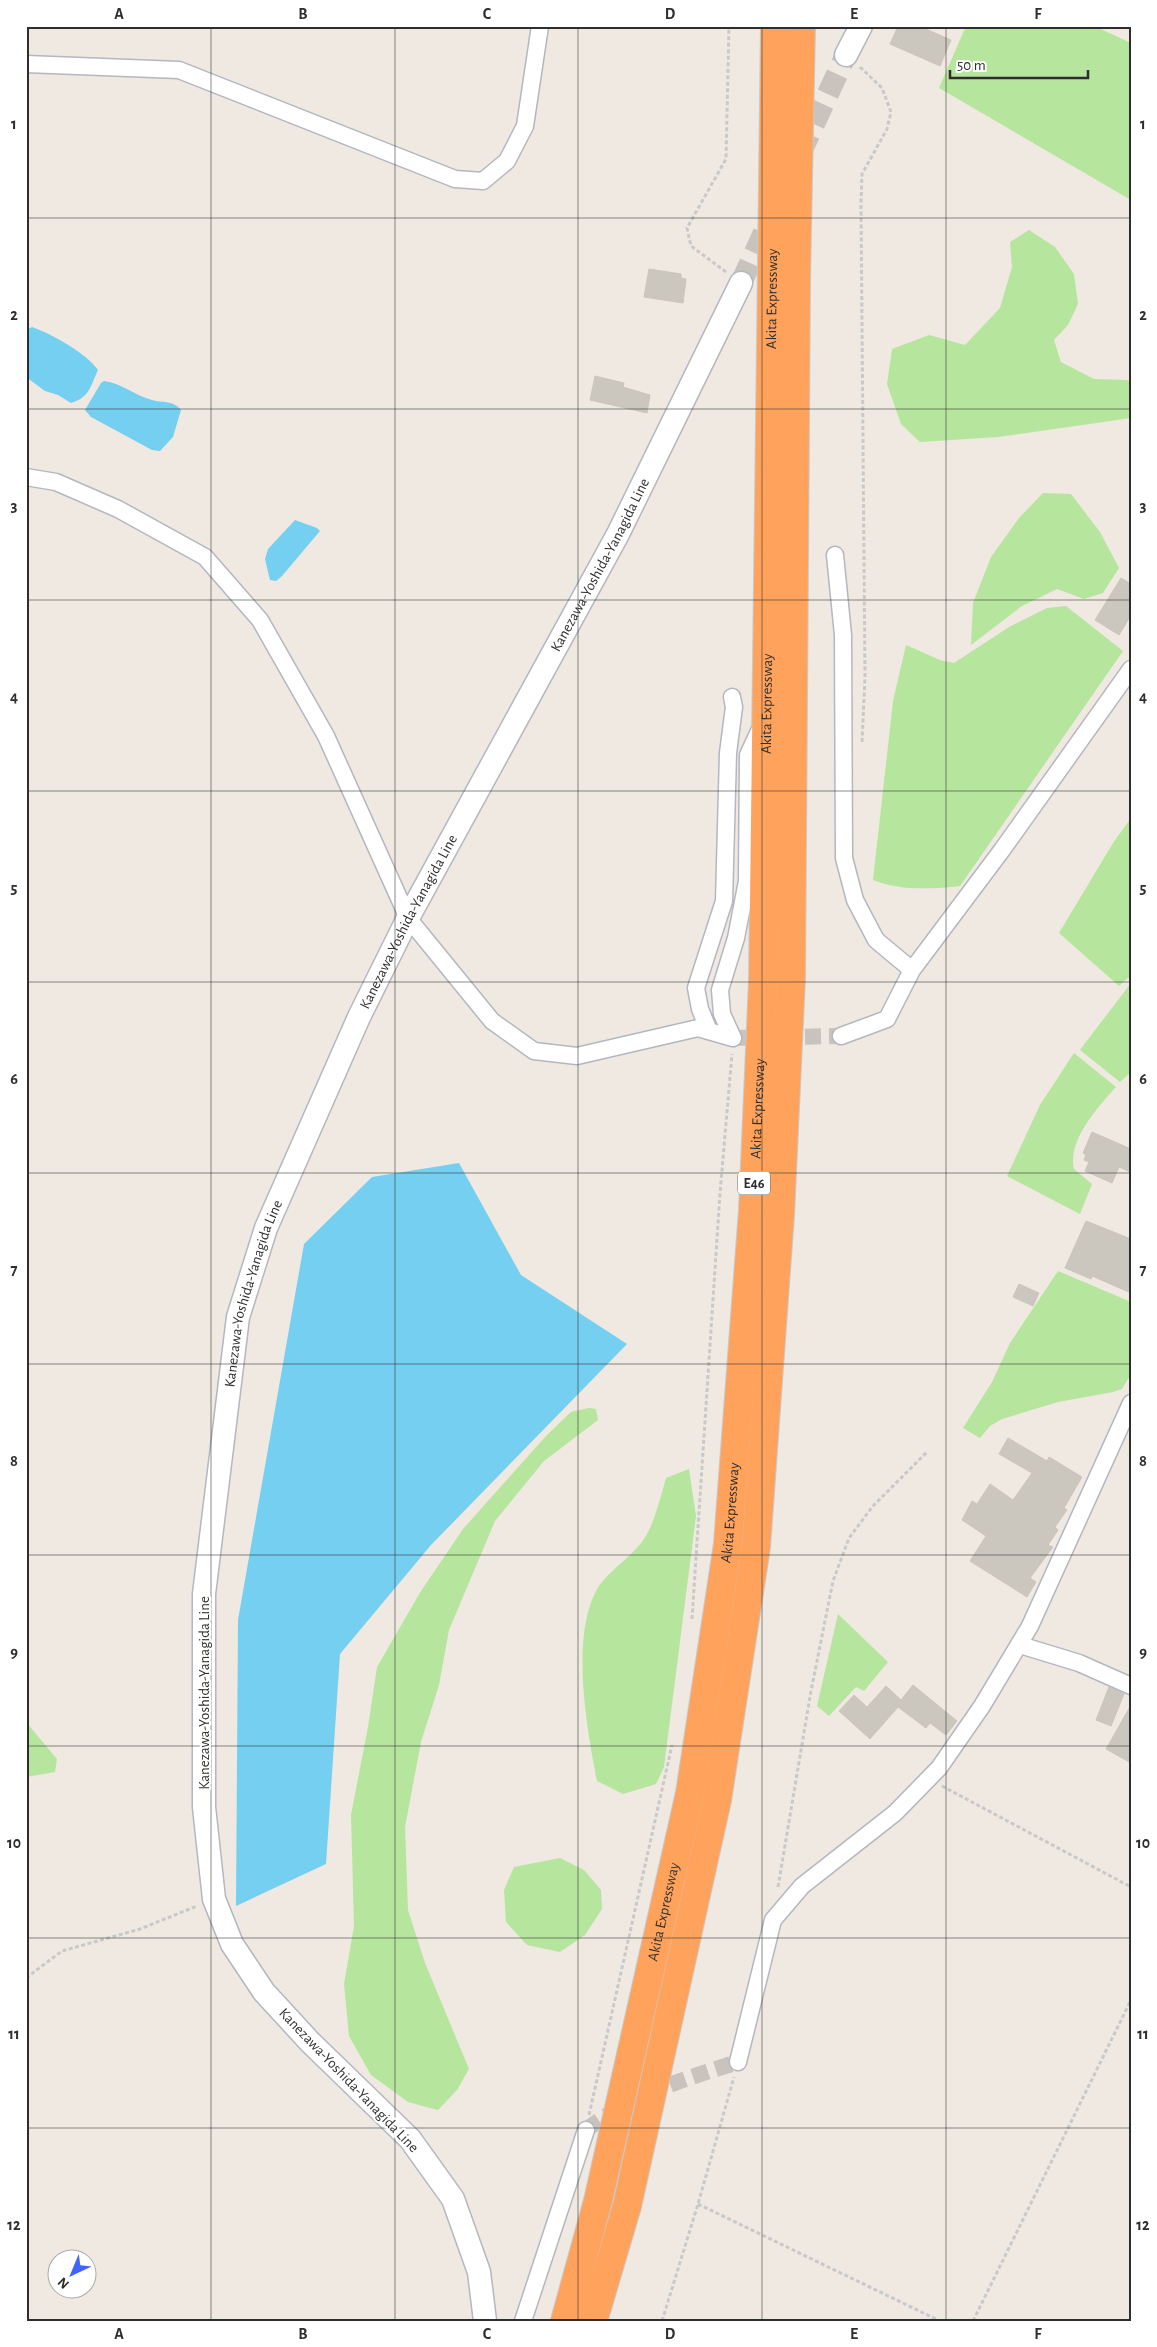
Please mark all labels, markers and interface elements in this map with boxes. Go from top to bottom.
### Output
text: A [114,6,124,22]
text: B [298,6,308,22]
text: C [483,6,492,22]
text: D [665,6,676,22]
text: E [850,6,858,22]
text: F [1034,6,1042,22]
scale bar [950,48,1087,80]
text: 50 m [957,58,986,73]
text: 1 [11,116,17,132]
text: 1 [1140,116,1146,132]
street label: Akita Expressway [764,248,780,349]
text: 2 [10,307,18,323]
text: 2 [1139,307,1147,323]
street label: Kanezawa-Yoshida-Yanagida Line [548,476,652,654]
text: 3 [11,498,18,514]
text: 3 [1140,498,1147,514]
street label: Akita Expressway [759,653,775,754]
text: 4 [10,689,18,705]
text: 4 [1139,689,1147,705]
street label: Kanezawa-Yoshida-Yanagida Line [357,832,460,1011]
text: 5 [11,880,18,896]
text: 5 [1140,880,1147,896]
street label: Akita Expressway [748,1057,768,1159]
text: 6 [10,1071,18,1087]
text: 6 [1139,1071,1147,1087]
road number: E46 [738,1172,770,1194]
street label: Kanezawa-Yoshida-Yanagida Line [222,1198,285,1388]
text: 7 [11,1262,18,1278]
text: 7 [1140,1262,1147,1278]
text: 8 [10,1453,18,1469]
text: 8 [1139,1453,1147,1469]
street label: Akita Expressway [718,1461,742,1564]
street label: Kanezawa-Yoshida-Yanagida Line [197,1596,212,1790]
text: 9 [10,1644,18,1660]
text: 9 [1139,1644,1147,1660]
text: 10 [7,1835,21,1851]
text: 10 [1136,1835,1150,1851]
street label: Akita Expressway [645,1861,682,1963]
street label: Kanezawa-Yoshida-Yanagida Line [276,2005,421,2155]
text: 11 [8,2026,20,2042]
text: 11 [1137,2026,1149,2042]
text: 12 [7,2217,21,2233]
text: 12 [1136,2217,1150,2233]
north arrow [48,2250,98,2300]
text: N [55,2274,72,2291]
text: A [114,2326,124,2342]
text: B [298,2326,308,2342]
text: C [483,2326,492,2342]
text: D [665,2326,676,2342]
text: E [850,2326,858,2342]
text: F [1034,2326,1042,2342]

